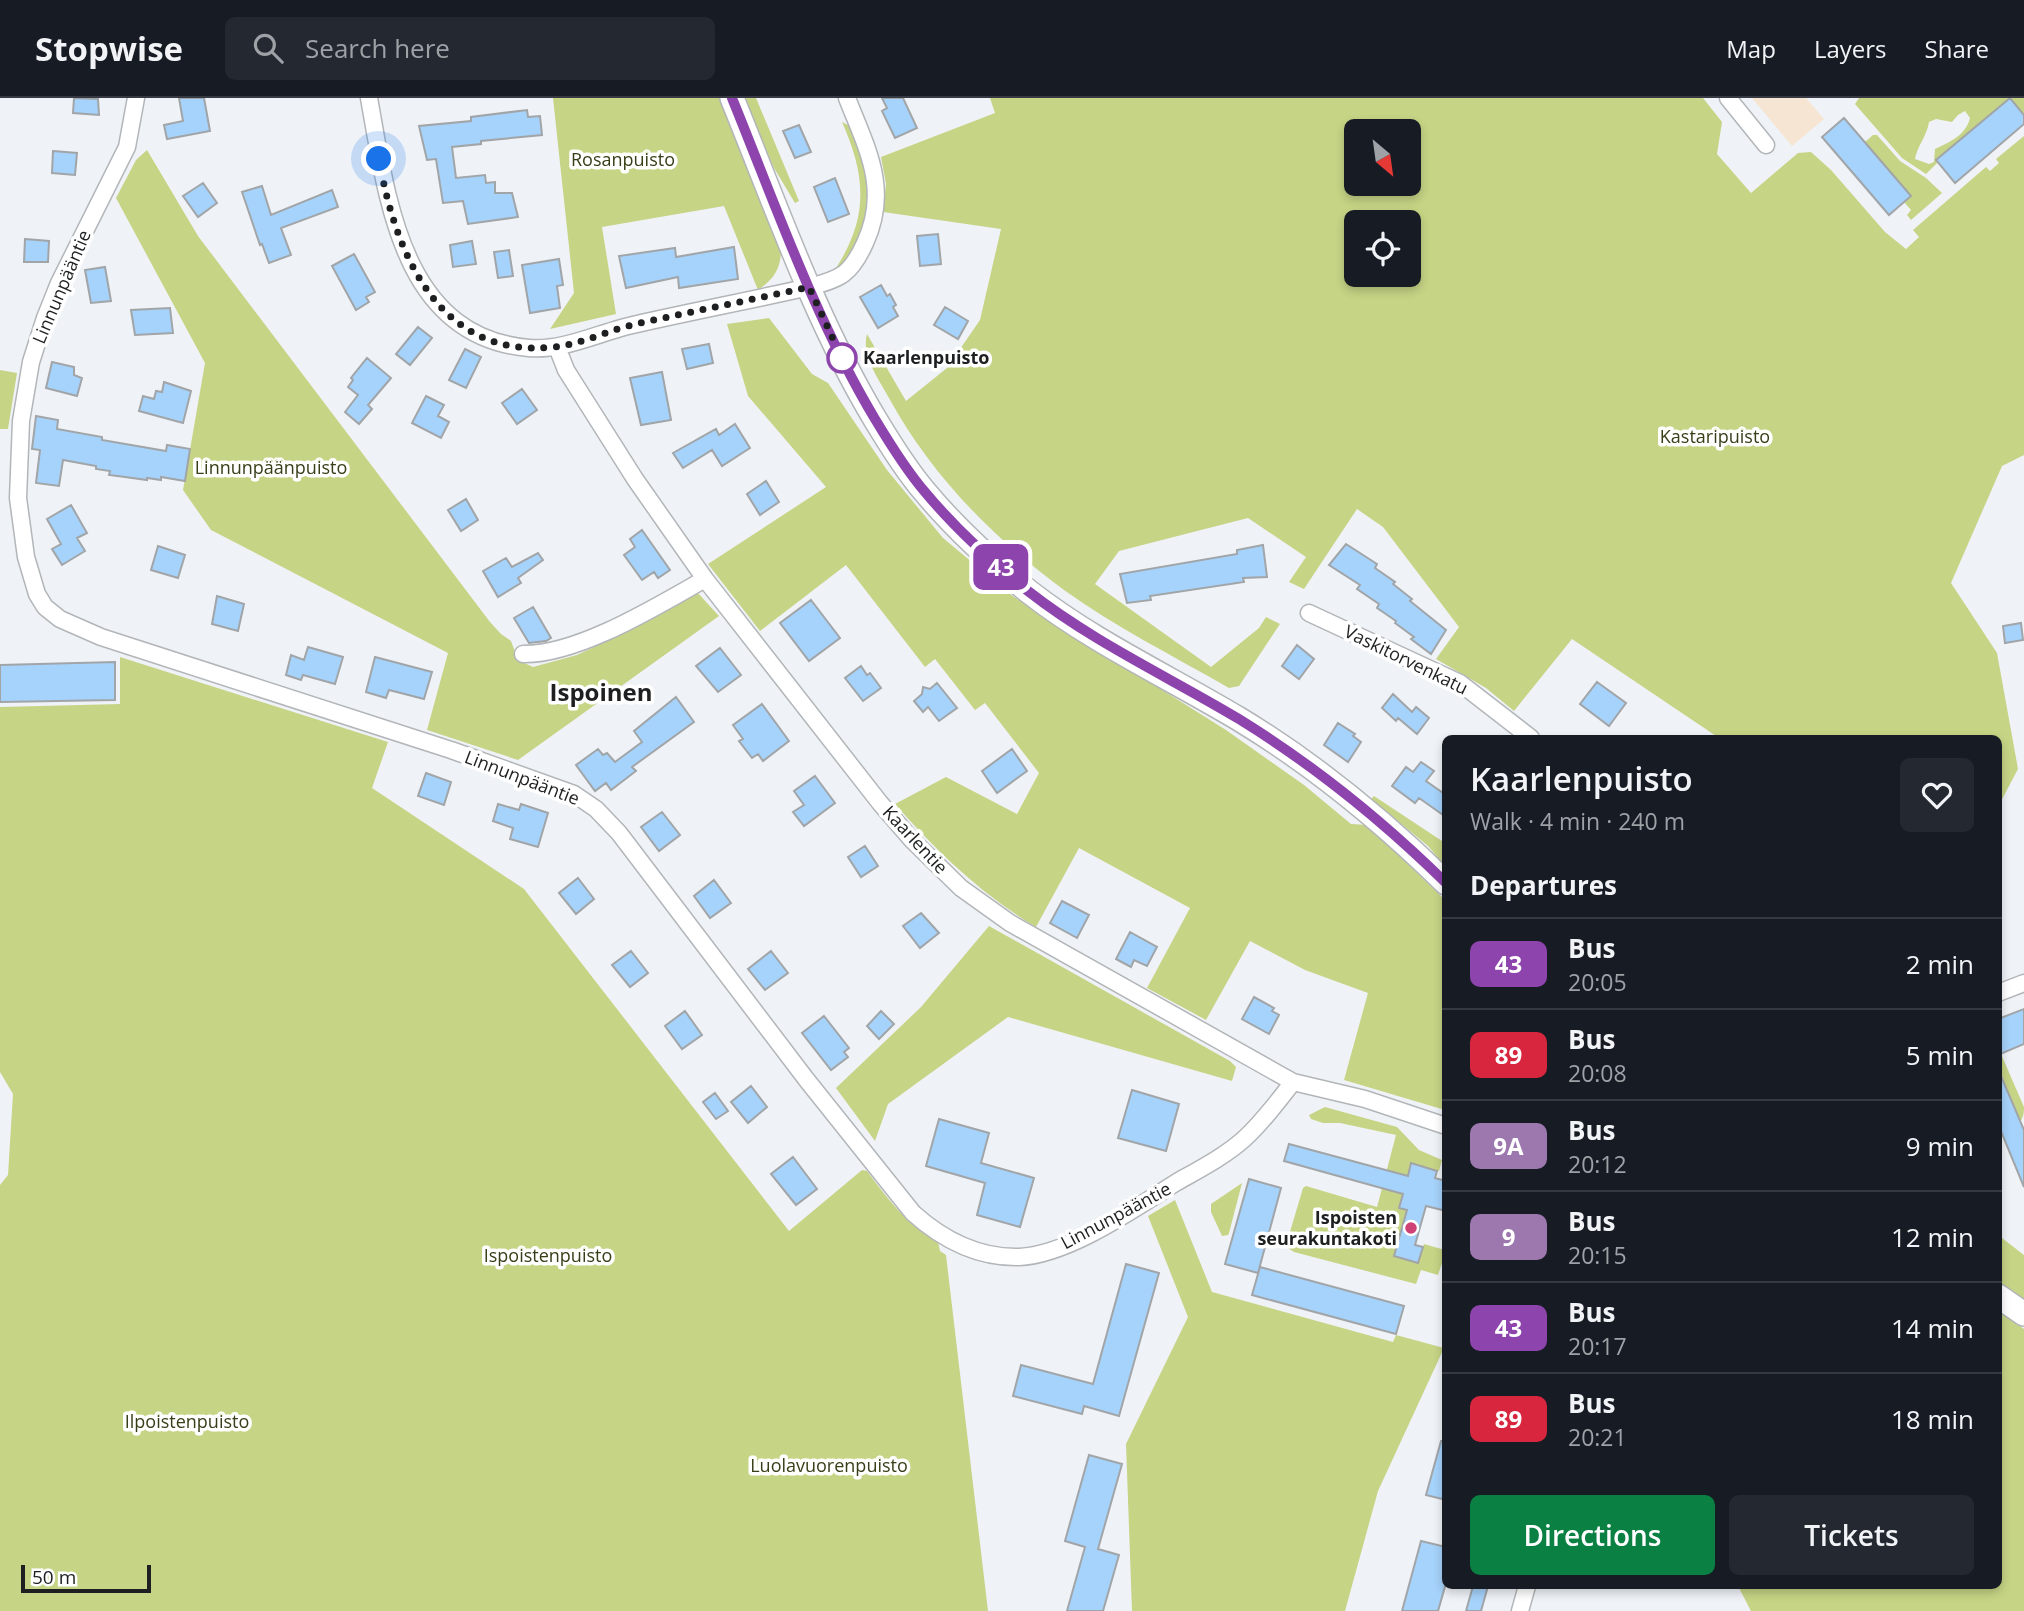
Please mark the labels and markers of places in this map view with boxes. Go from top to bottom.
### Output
marker: Kaarlenpuisto [827,343,857,373]
place label: Kaarlenpuisto [863,345,989,369]
place label: Ispoisten seurakuntakoti [1257,1205,1397,1250]
marker: Ispoisten seurakuntakoti [1403,1220,1419,1236]

